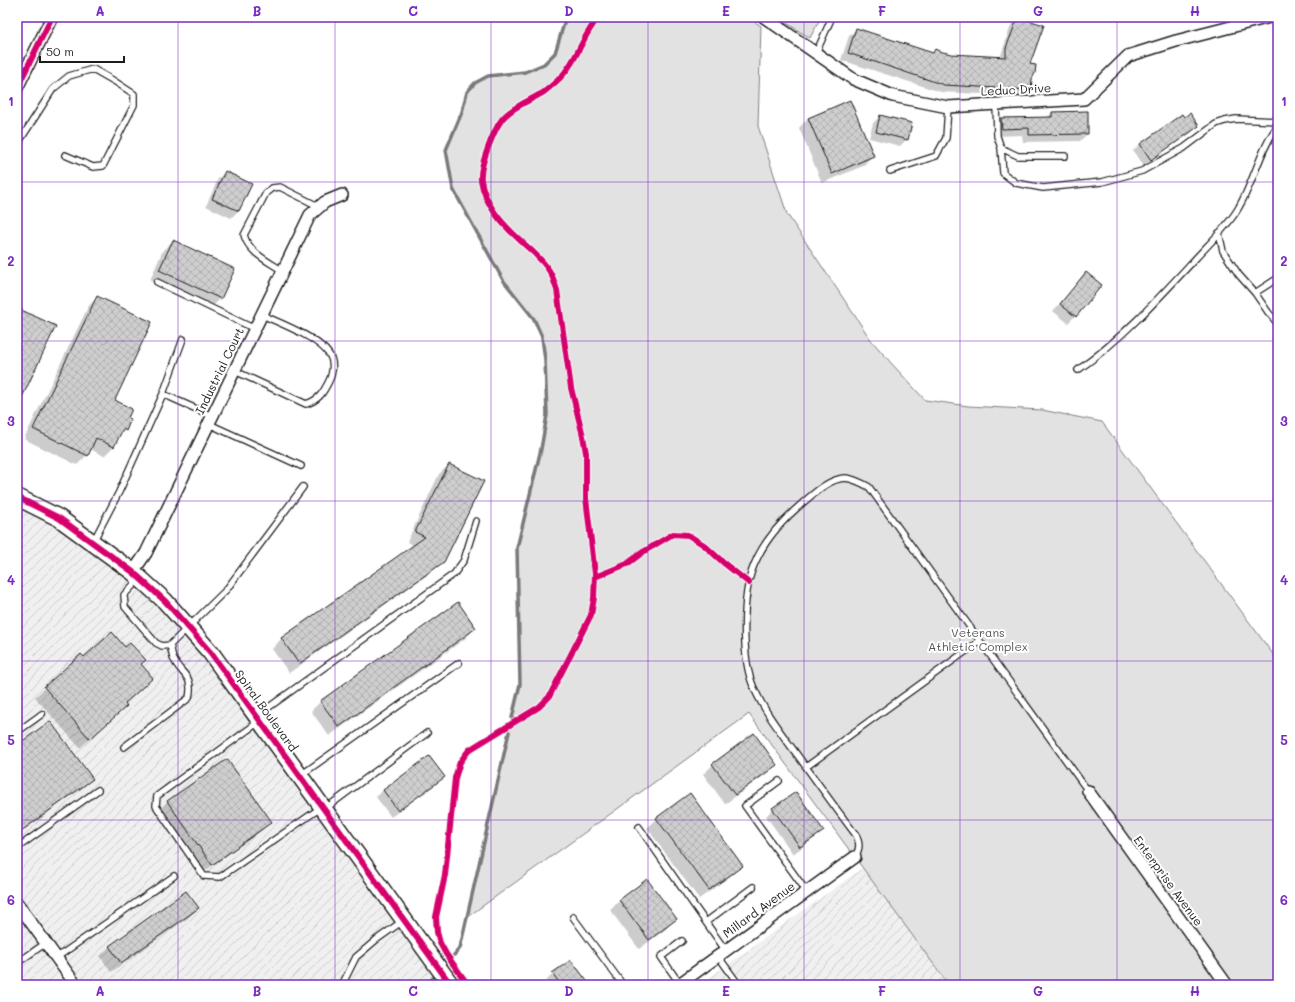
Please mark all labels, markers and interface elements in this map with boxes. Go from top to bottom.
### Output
text: A [95,2,105,19]
text: B [253,2,262,19]
text: C [408,2,418,19]
text: D [564,2,574,19]
text: E [722,2,730,19]
text: F [878,2,886,19]
text: G [1033,2,1043,19]
text: H [1190,2,1200,19]
scale bar [40,38,124,64]
text: 50 m [46,43,74,59]
street label: Leduc Drive [980,79,1052,99]
text: 1 [8,92,14,109]
text: 1 [1281,92,1287,109]
text: 2 [7,252,15,269]
text: 2 [1280,252,1288,269]
street label: Industrial Court [191,324,247,417]
text: 3 [7,412,15,429]
text: 3 [1280,412,1288,429]
text: 4 [7,571,15,588]
text: 4 [1280,571,1288,588]
park label: Veterans Athletic Complex [928,624,1028,654]
street label: Spiral Boulevard [232,666,302,755]
text: 5 [7,731,15,748]
text: 5 [1280,731,1288,748]
street label: Enterprise Avenue [1131,832,1207,929]
street label: Millard Avenue [719,878,798,941]
text: 6 [7,891,15,908]
text: 6 [1280,891,1288,908]
text: A [95,982,105,999]
text: B [253,982,262,999]
text: C [408,982,418,999]
text: D [564,982,574,999]
text: E [722,982,730,999]
text: F [878,982,886,999]
text: G [1033,982,1043,999]
text: H [1190,982,1200,999]

